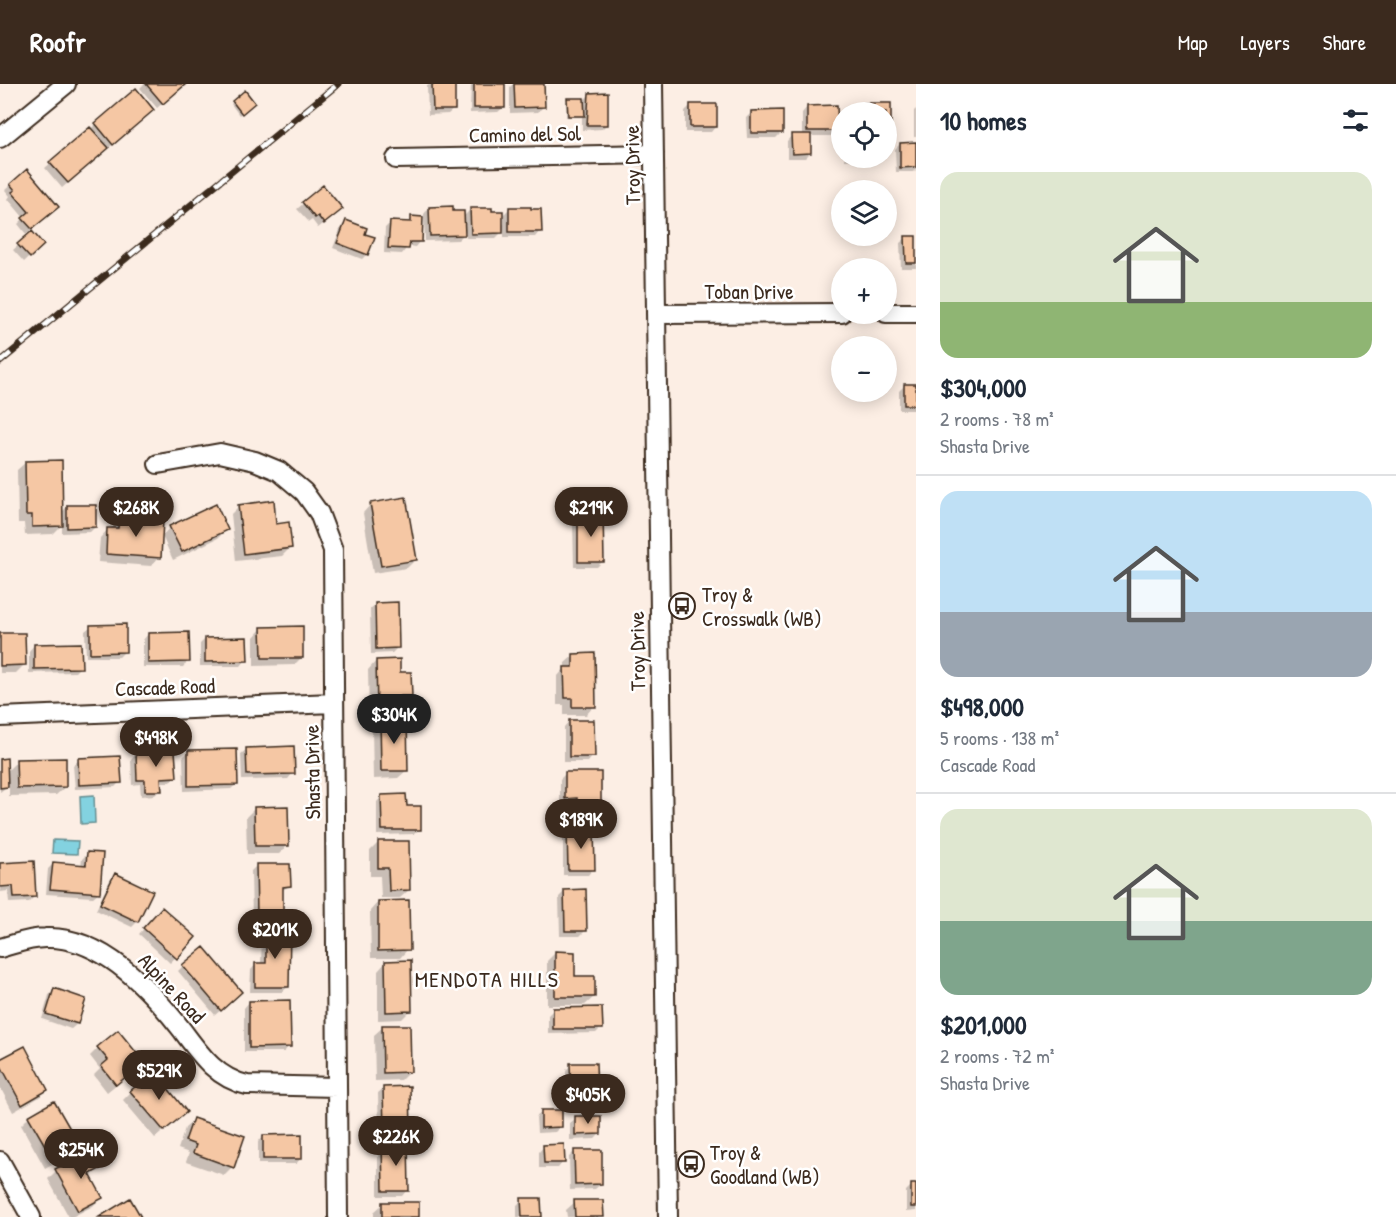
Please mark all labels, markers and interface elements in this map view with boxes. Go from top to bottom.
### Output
text: Roofr [30,23,86,61]
text: Map [1178,28,1207,57]
text: Layers [1240,28,1290,57]
text: Share [1323,28,1366,57]
map controls [831,102,897,402]
button: locate [831,102,897,168]
text: 10 homes [940,103,1027,138]
icon: filters [1339,104,1372,137]
street label: Camino del Sol [469,119,582,149]
street label: Troy Drive [617,125,647,205]
button: layers [831,180,897,246]
icon: home [1102,211,1210,319]
button: + [831,258,897,324]
street label: Toban Drive [704,277,794,306]
button: − [831,336,897,402]
text: $304,000 [940,370,1026,405]
text: 2 rooms · 78 m² [940,405,1054,432]
text: Shasta Drive [940,432,1030,459]
pin: $268K [94,487,178,538]
pin: $219K [549,487,633,538]
text: $268K [113,493,159,520]
text: $219K [569,493,613,520]
icon: home [1102,530,1210,638]
place label: Troy & Crosswalk (WB) [702,580,822,633]
bus stop icon: Troy & Crosswalk (WB) [667,591,697,621]
street label: Troy Drive [622,611,652,691]
street label: Cascade Road [115,671,215,703]
text: $498,000 [940,689,1024,724]
pin: $304K [352,694,436,745]
text: $304K [371,700,417,727]
pin: $498K [114,717,198,768]
text: $498K [134,723,178,750]
street label: Shasta Drive [297,724,327,820]
text: 5 rooms · 138 m² [940,724,1059,751]
text: Cascade Road [940,751,1035,778]
pin: $189K [539,799,623,850]
text: $189K [559,805,603,832]
icon: home [1102,848,1210,956]
pin: $201K [233,909,317,960]
text: $201K [252,915,298,942]
street label: Alpine Road [132,946,212,1030]
district label: MENDOTA HILLS [415,964,559,994]
text: $201,000 [940,1007,1027,1042]
text: 2 rooms · 72 m² [940,1042,1054,1069]
pin: $529K [117,1050,201,1101]
text: $529K [136,1056,182,1083]
text: Shasta Drive [940,1069,1030,1096]
pin: $405K [546,1074,630,1125]
text: $405K [565,1080,611,1107]
pin: $226K [354,1116,438,1167]
text: $226K [372,1122,420,1149]
pin: $254K [39,1129,123,1180]
text: $254K [58,1135,104,1162]
place label: Troy & Goodland (WB) [710,1138,820,1191]
bus stop icon: Troy & Goodland (WB) [676,1149,706,1179]

